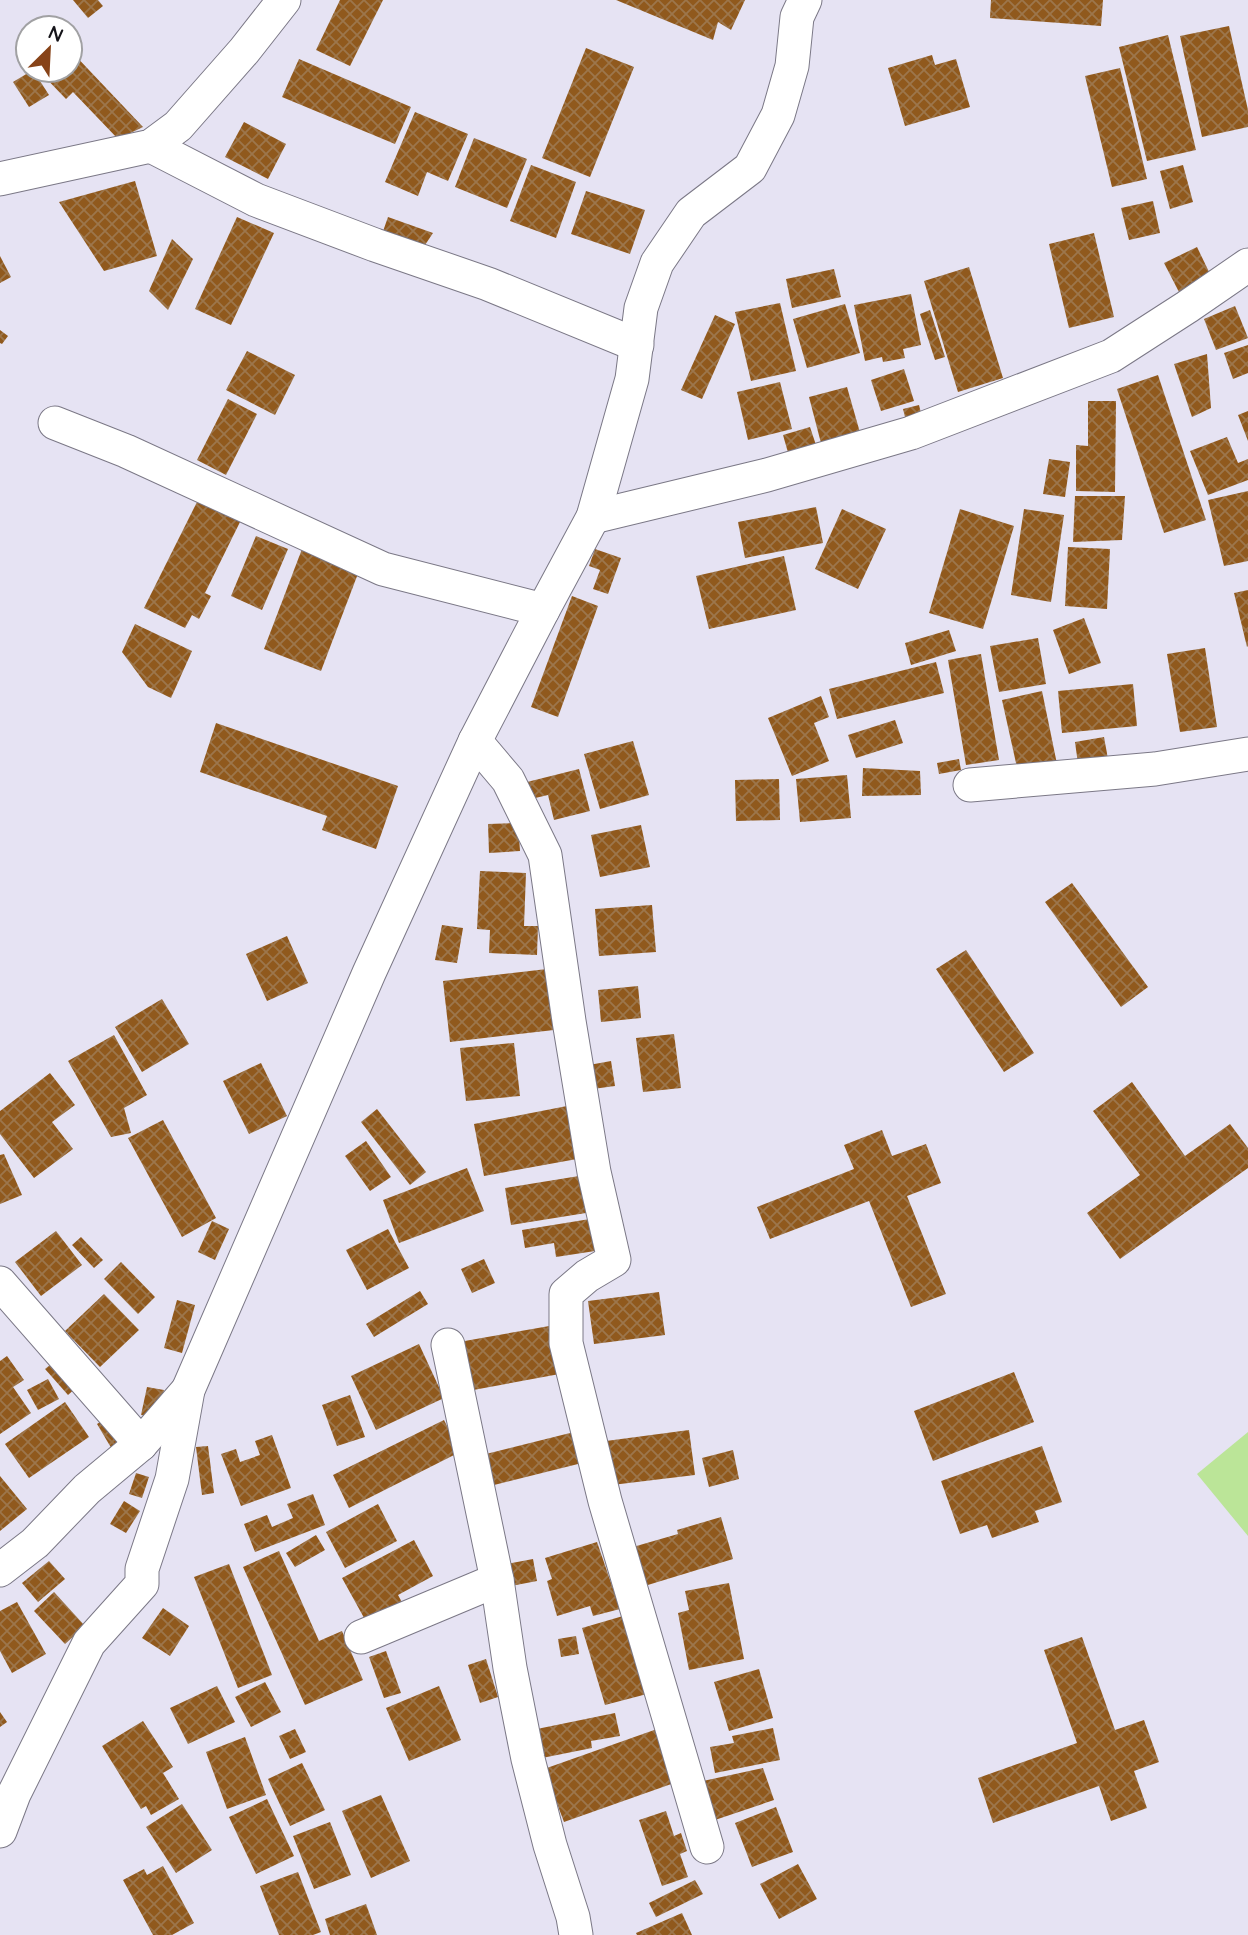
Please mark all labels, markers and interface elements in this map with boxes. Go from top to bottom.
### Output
north arrow [14,14,84,84]
text: N [45,20,67,47]

